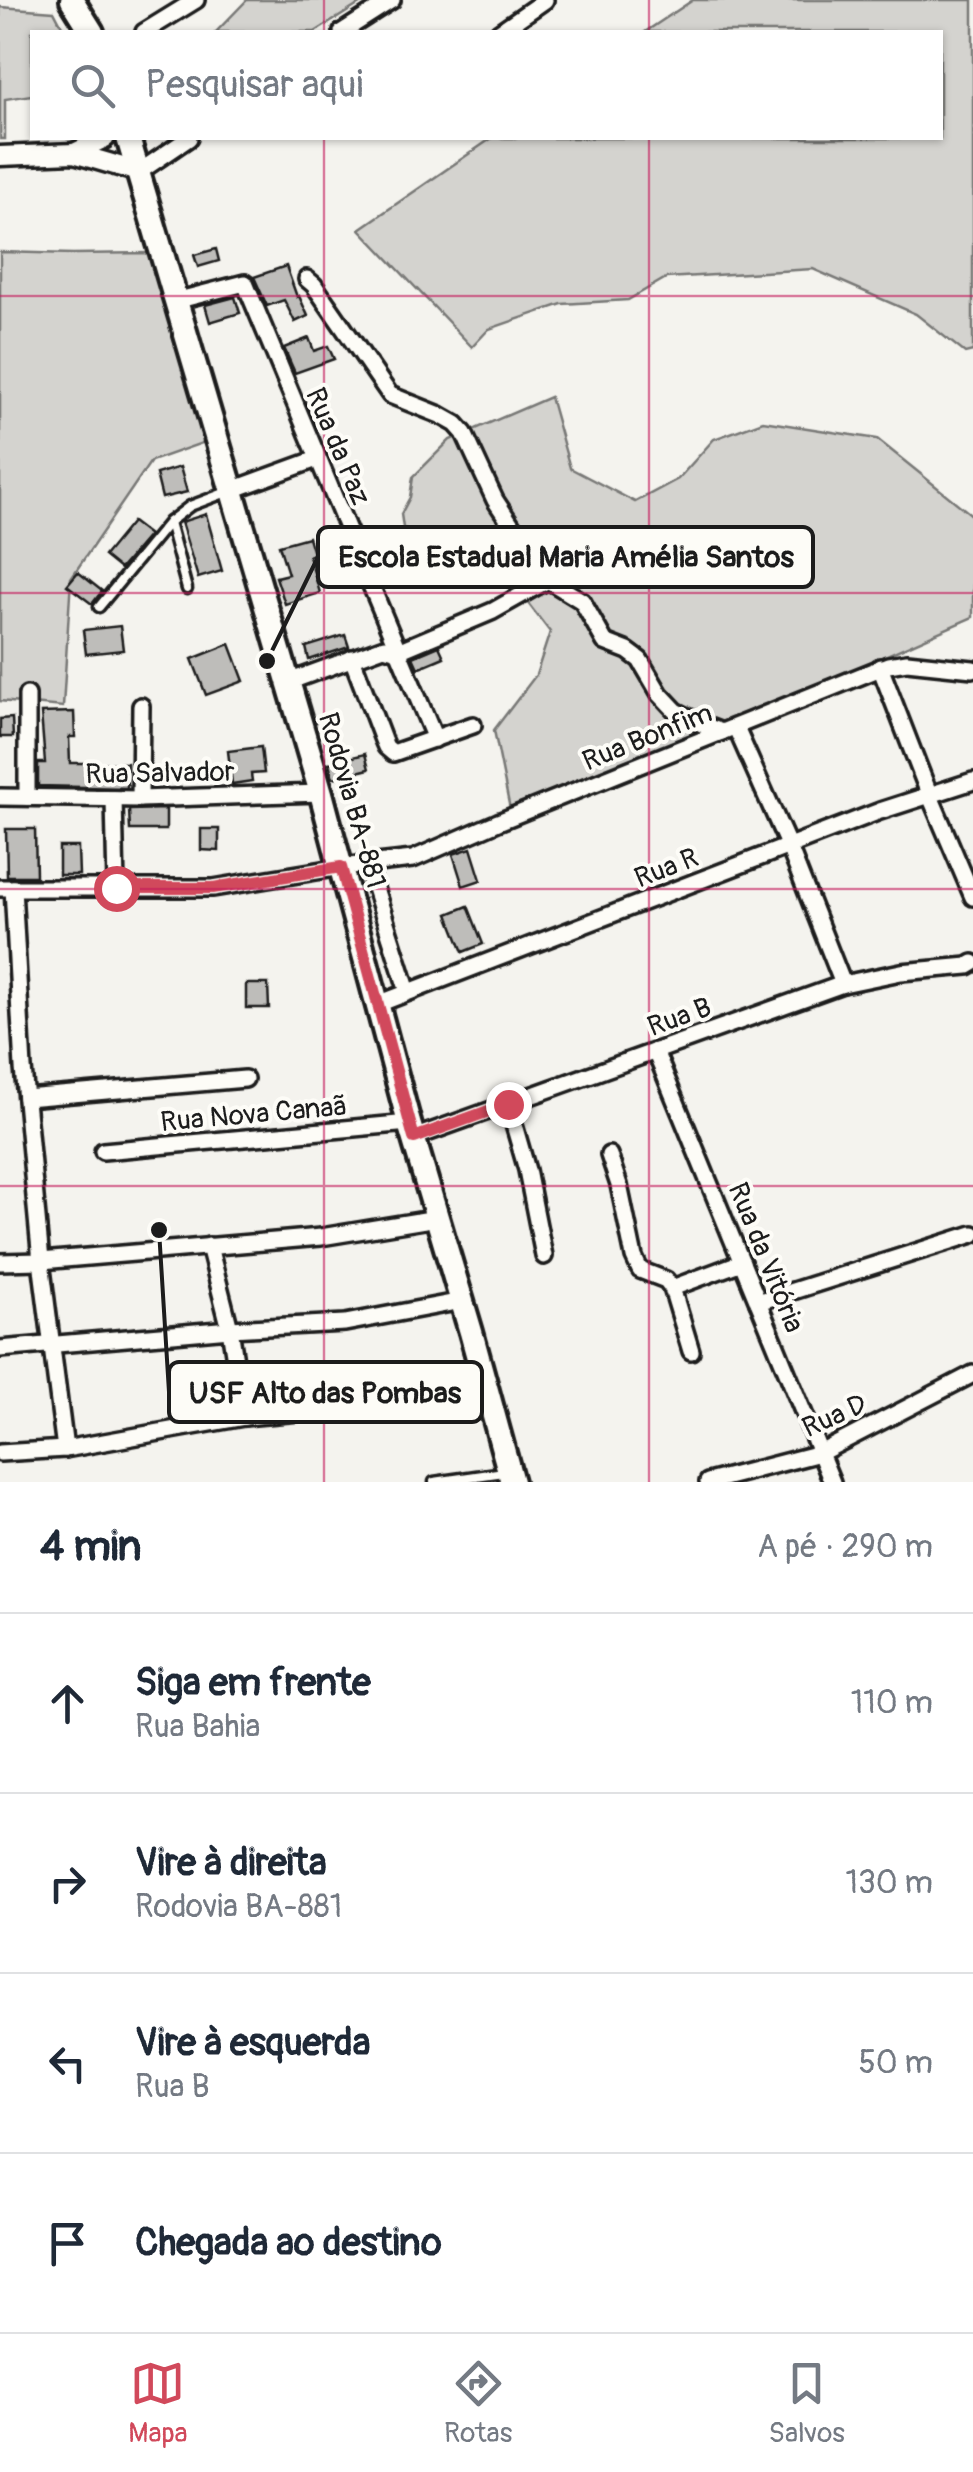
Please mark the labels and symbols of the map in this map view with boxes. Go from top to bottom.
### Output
street label: Rua da Paz [297,383,378,511]
callout: Escola Estadual Maria Amélia Santos [318,527,813,587]
text: Escola Estadual Maria Amélia Santos [338,539,794,576]
street label: Rua Bonfim [577,695,718,779]
street label: Rodovia BA-881 [310,708,393,892]
street label: Rua Salvador [85,755,235,792]
street label: Rua R [630,840,703,896]
route start [94,866,140,912]
street label: Rua B [643,990,716,1045]
route end [486,1082,532,1128]
street label: Rua Nova Canaã [159,1089,349,1140]
street label: Rua da Vitória [720,1177,812,1338]
callout: USF Alto das Pombas [169,1362,482,1422]
text: USF Alto das Pombas [189,1375,462,1412]
street label: Rua D [797,1387,872,1446]

